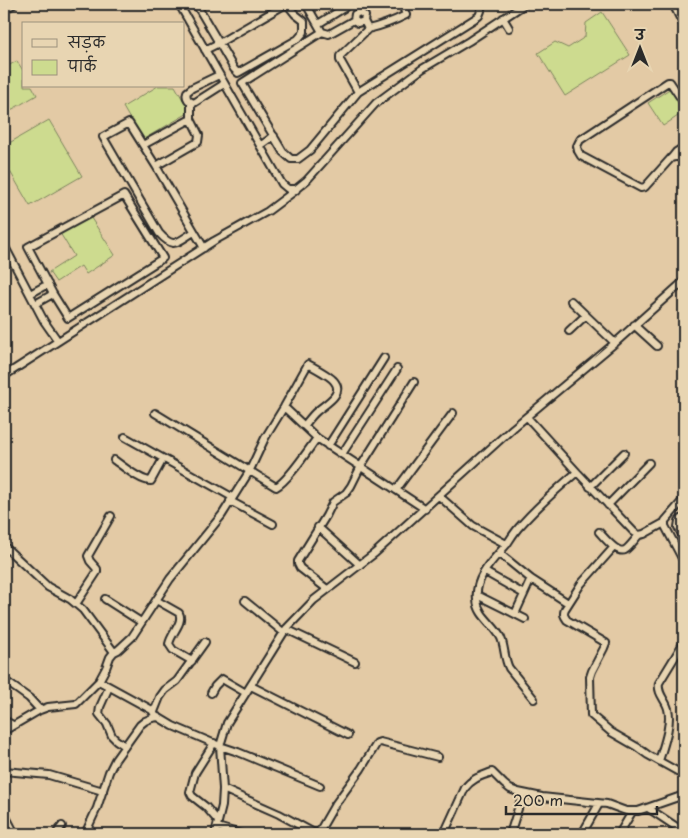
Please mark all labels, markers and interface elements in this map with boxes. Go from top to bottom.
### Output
legend [22,22,185,88]
north arrow [616,22,666,72]
text: उ [633,24,646,45]
text: सड़क [67,30,106,53]
text: पार्क [67,54,98,77]
scale bar [506,783,657,815]
text: 200 m [513,788,563,811]

